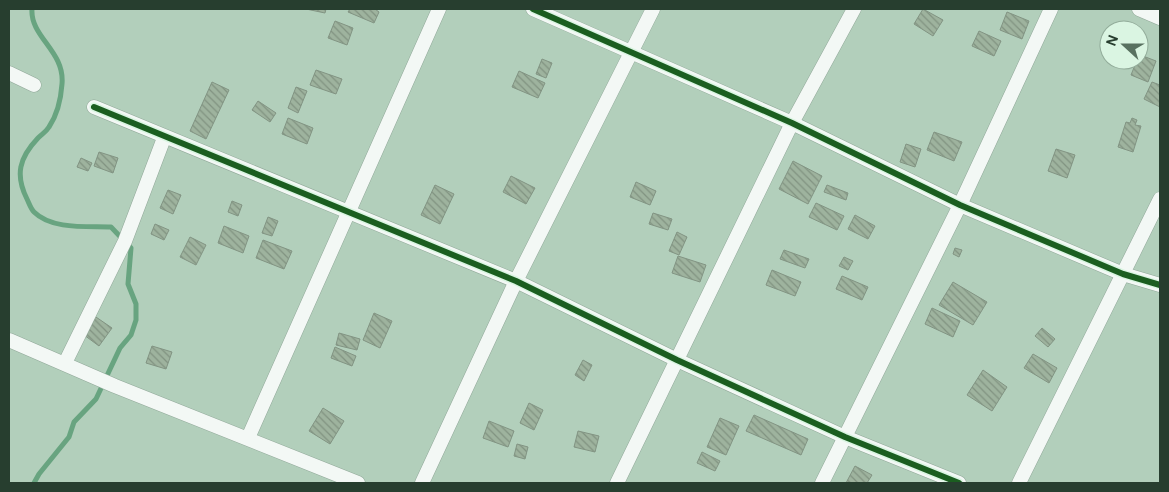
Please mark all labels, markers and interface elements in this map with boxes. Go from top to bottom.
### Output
north arrow [1099,20,1149,70]
text: N [1102,32,1122,48]

